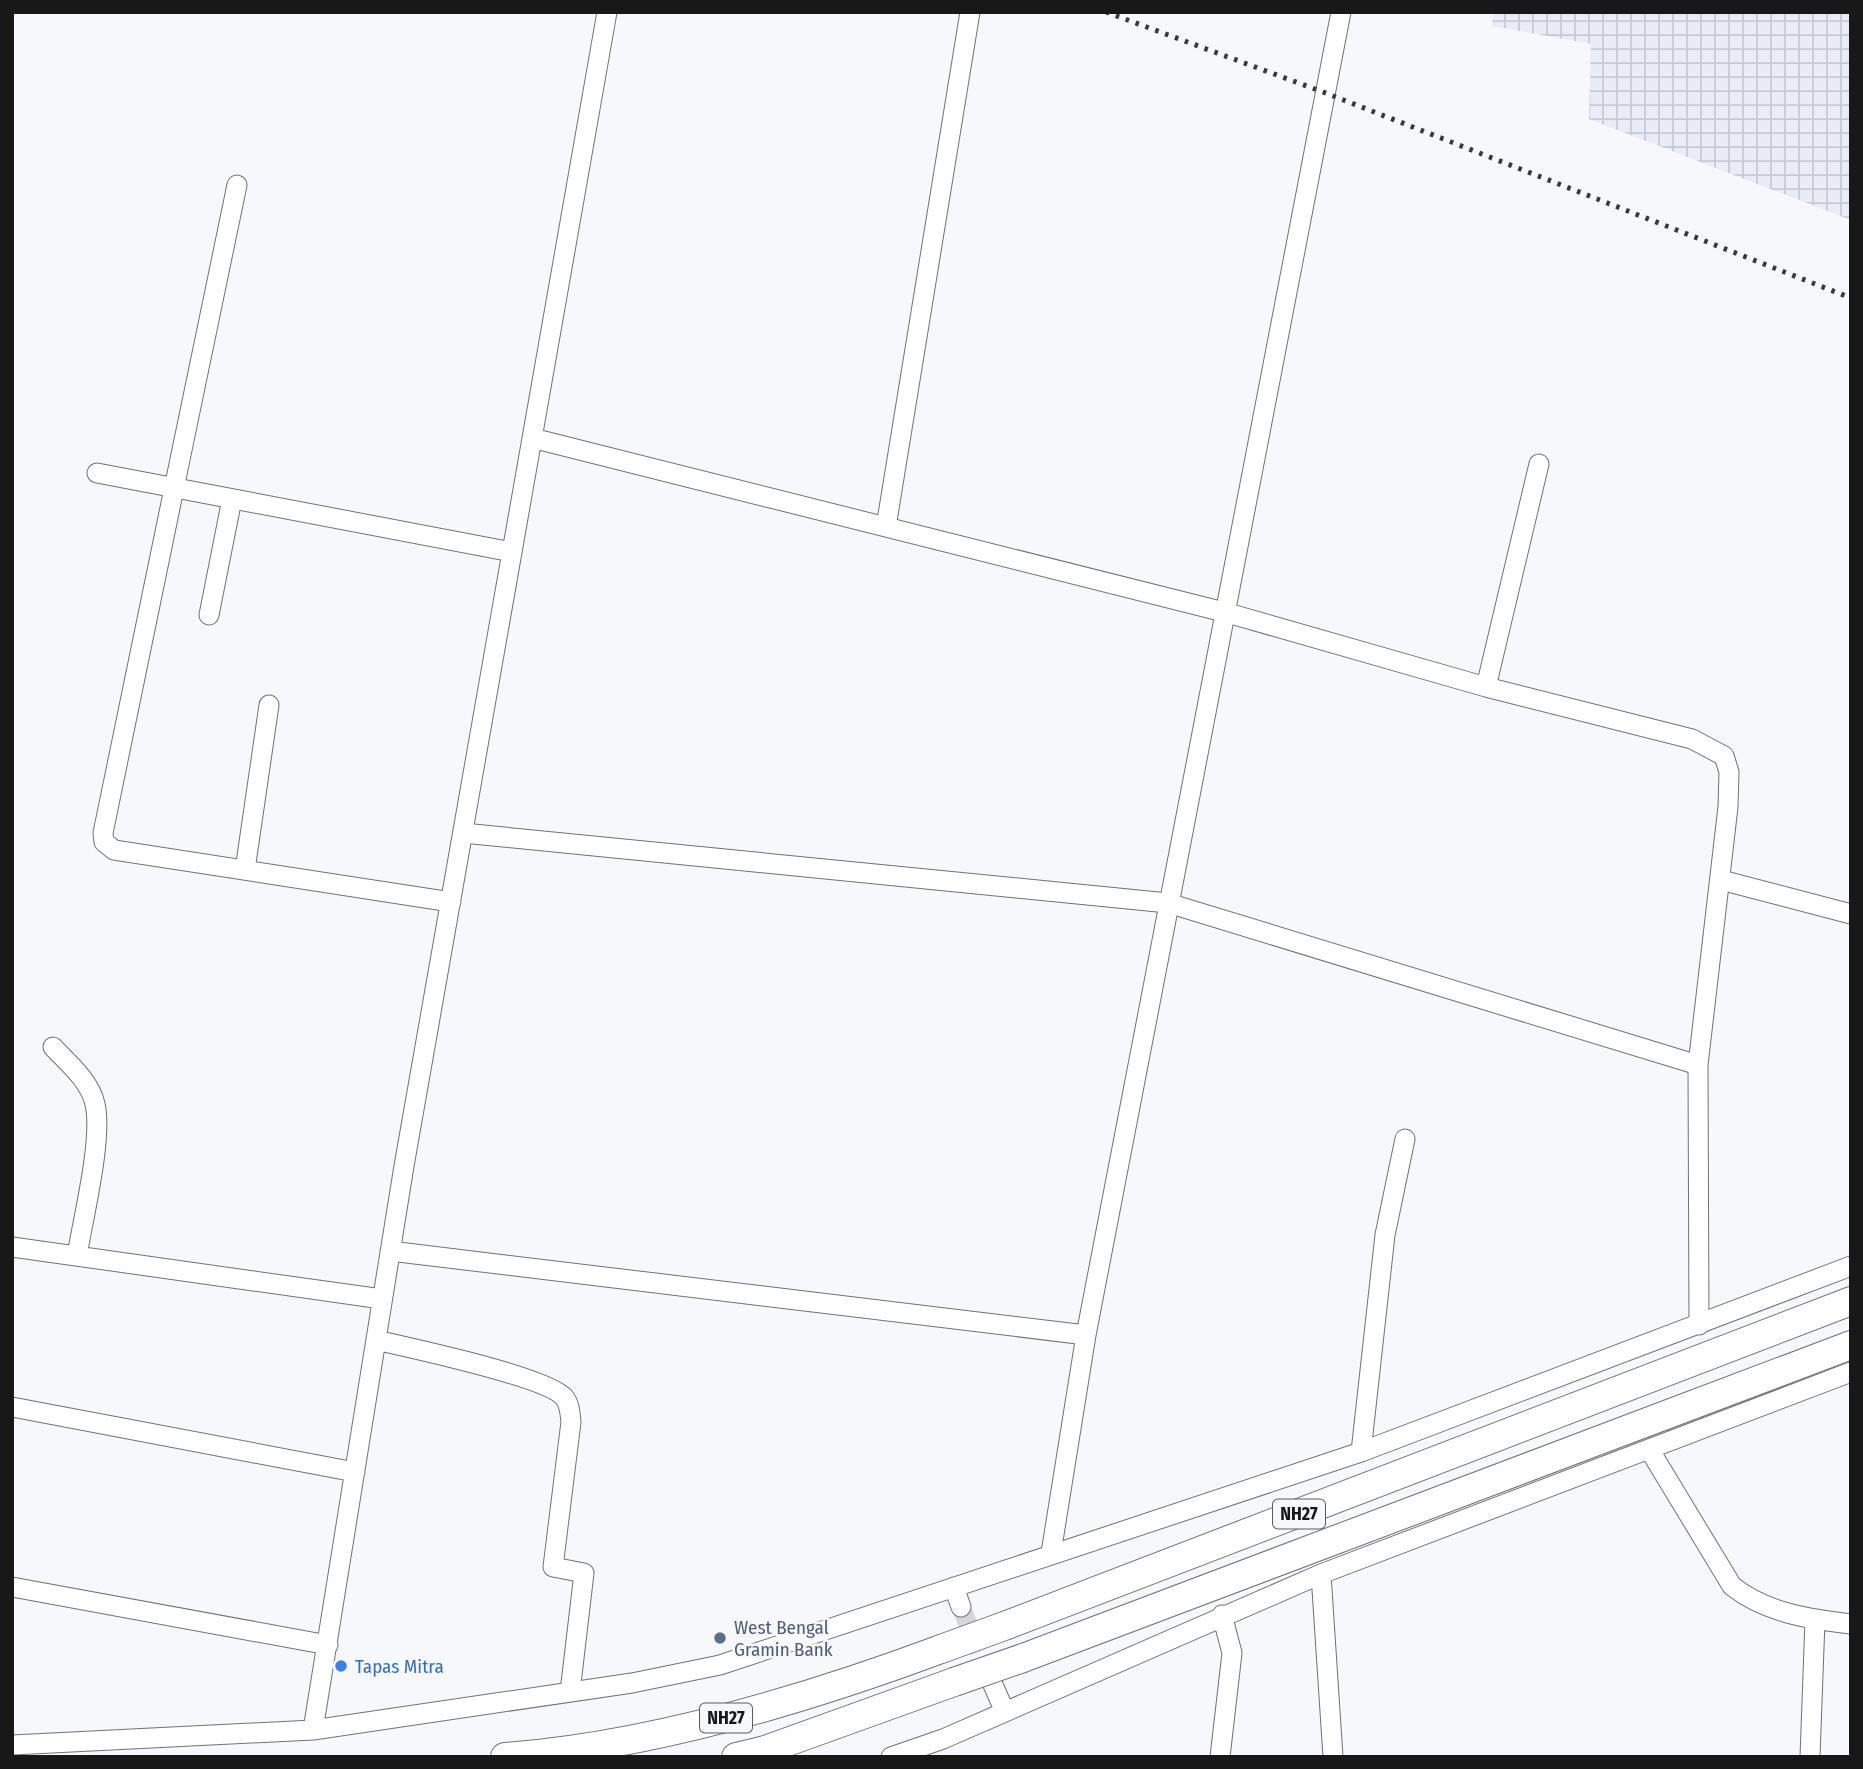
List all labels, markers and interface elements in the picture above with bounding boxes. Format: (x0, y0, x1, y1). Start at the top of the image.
road number: NH27 (1273, 1499, 1325, 1528)
place label: West Bengal Gramin Bank (734, 1616, 833, 1661)
marker: West Bengal Gramin Bank (712, 1630, 728, 1646)
place label: Tapas Mitra (355, 1655, 444, 1678)
marker: Tapas Mitra (333, 1658, 349, 1674)
road number: NH27 (700, 1703, 752, 1732)

